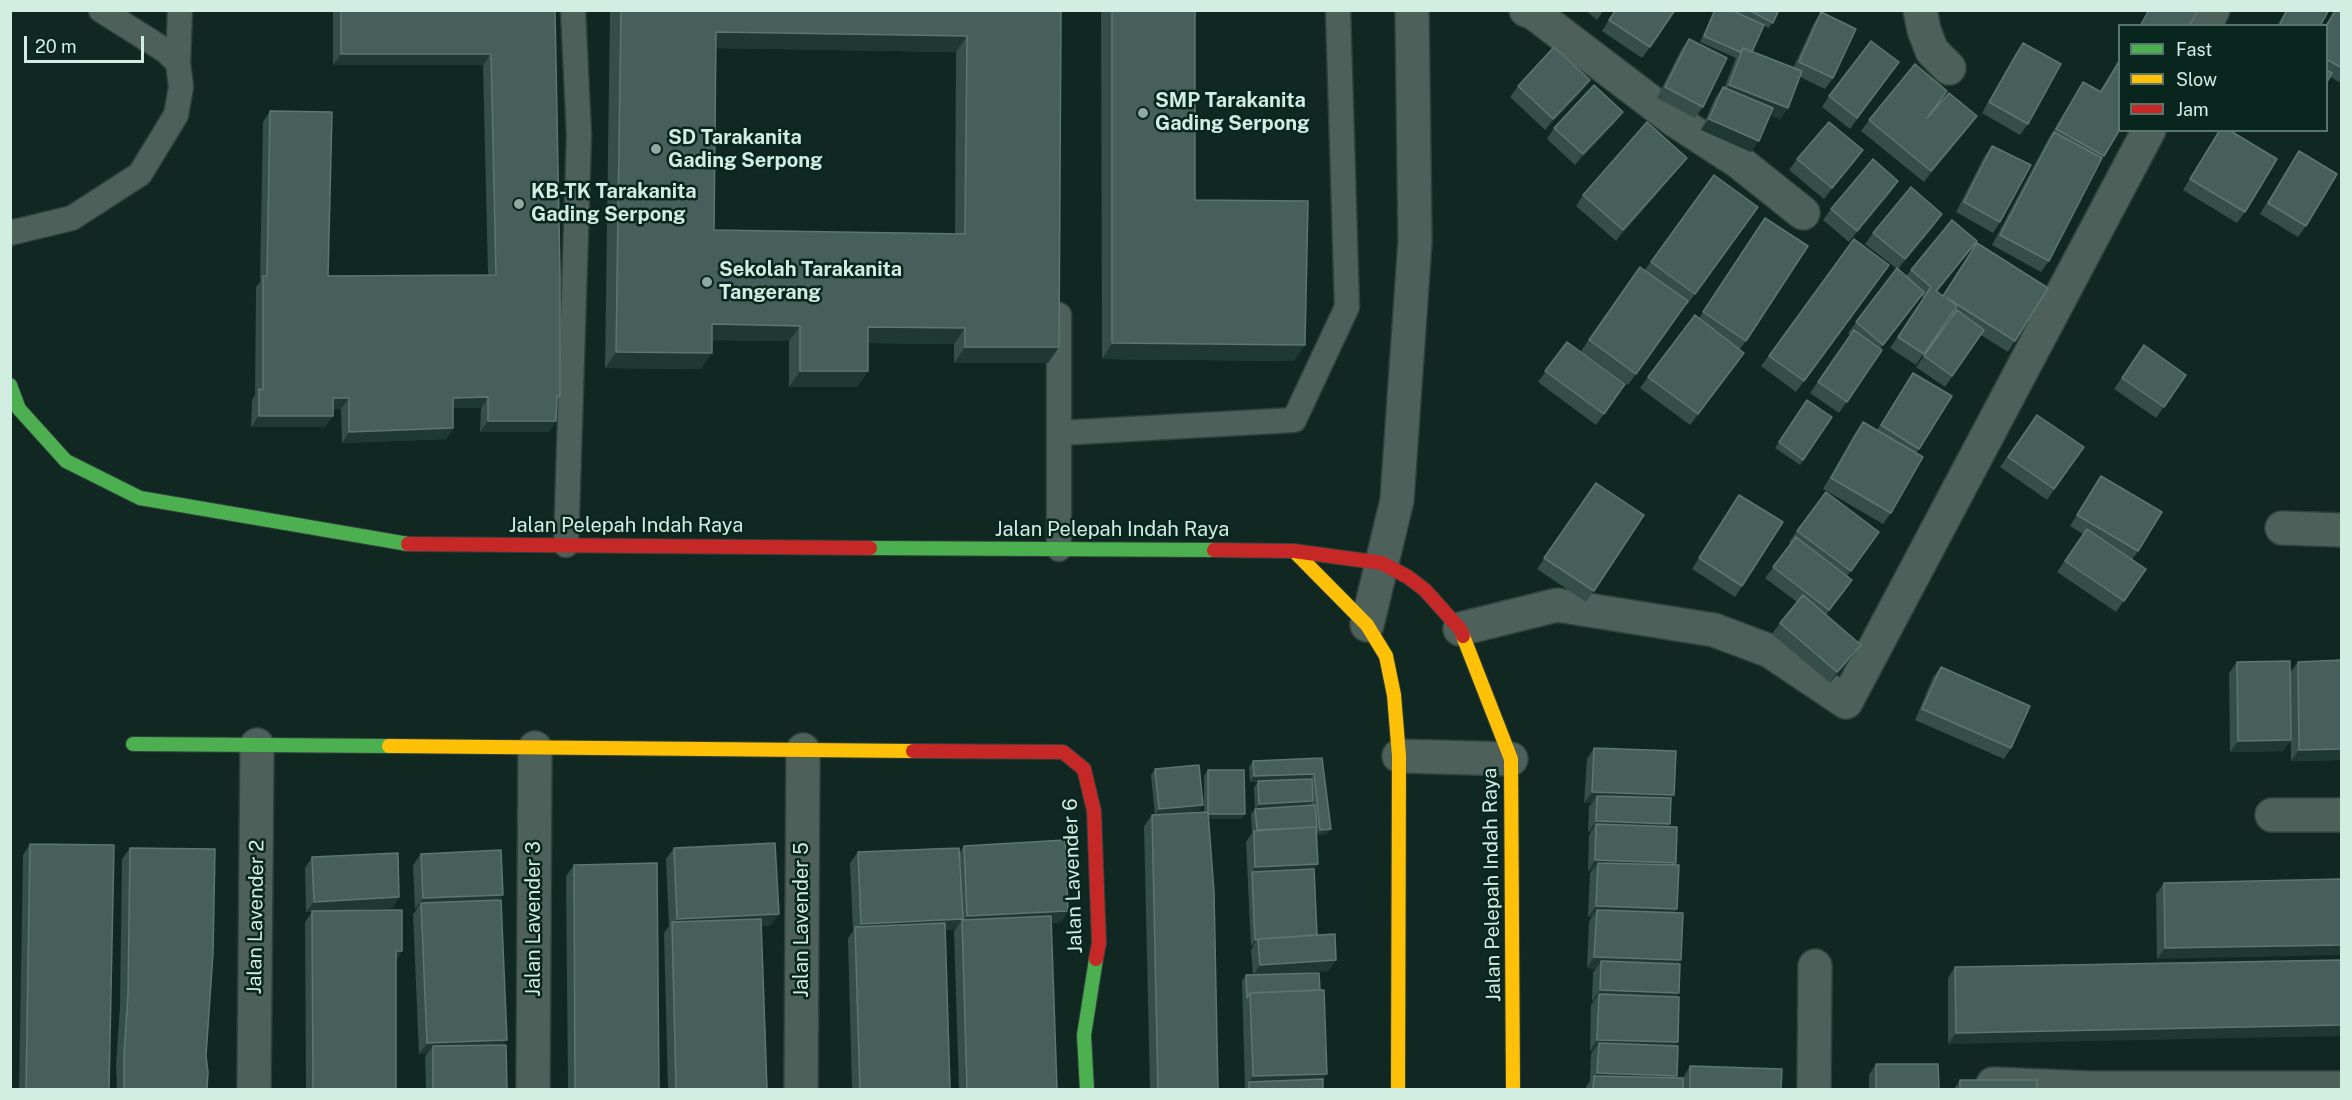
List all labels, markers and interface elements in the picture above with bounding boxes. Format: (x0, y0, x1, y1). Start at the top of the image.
scale bar (27, 24, 147, 62)
legend (2118, 24, 2328, 132)
text: 20 m (35, 36, 77, 57)
text: Fast (2176, 39, 2212, 60)
text: Slow (2176, 69, 2217, 90)
place label: SMP Tarakanita Gading Serpong (1155, 89, 1310, 136)
text: Jam (2176, 99, 2209, 120)
marker: SMP Tarakanita Gading Serpong (1136, 106, 1150, 120)
place label: SD Tarakanita Gading Serpong (668, 126, 823, 173)
marker: SD Tarakanita Gading Serpong (649, 142, 663, 156)
place label: KB-TK Tarakanita Gading Serpong (531, 180, 697, 227)
marker: KB-TK Tarakanita Gading Serpong (512, 197, 526, 211)
place label: Sekolah Tarakanita Tangerang (719, 258, 902, 305)
marker: Sekolah Tarakanita Tangerang (700, 275, 714, 289)
street label: Jalan Pelepah Indah Raya (509, 514, 743, 538)
street label: Jalan Pelepah Indah Raya (995, 518, 1229, 542)
street label: Jalan Pelepah Indah Raya (1478, 768, 1506, 1002)
street label: Jalan Lavender 6 (1058, 798, 1088, 954)
street label: Jalan Lavender 2 (243, 839, 269, 995)
street label: Jalan Lavender 3 (522, 841, 546, 997)
street label: Jalan Lavender 5 (790, 842, 814, 998)

